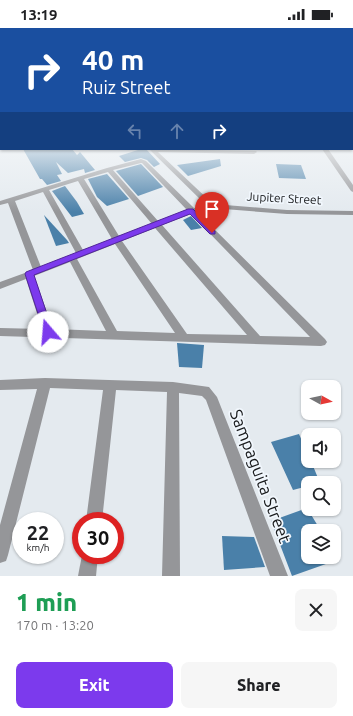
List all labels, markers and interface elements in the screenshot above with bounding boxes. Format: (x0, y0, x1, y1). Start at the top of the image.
text: 13:19 (20, 6, 58, 23)
icon: right (16, 44, 68, 96)
text: 40 m (82, 44, 144, 75)
text: Ruiz Street (82, 77, 171, 97)
icon: left (124, 120, 146, 142)
icon: ahead (166, 120, 188, 142)
icon: right (208, 120, 230, 142)
street label: Jupiter Street (246, 190, 322, 206)
pin (195, 192, 229, 233)
icon: arrive (201, 198, 223, 220)
position arrow (27, 311, 69, 353)
north arrow (301, 380, 341, 420)
map controls (301, 380, 341, 564)
street label: Sampaguita Street (227, 407, 295, 546)
button: sound (301, 428, 341, 468)
button: search (301, 476, 341, 516)
speed limit sign: 30 (72, 512, 124, 564)
text: 22 (27, 521, 49, 544)
button: layers (301, 524, 341, 564)
text: km/h (26, 542, 50, 553)
text: 1 min (16, 589, 77, 616)
button: close (295, 589, 337, 631)
text: 170 m · 13:20 (16, 618, 94, 632)
button: Exit (16, 662, 173, 708)
button: Share (181, 662, 337, 708)

